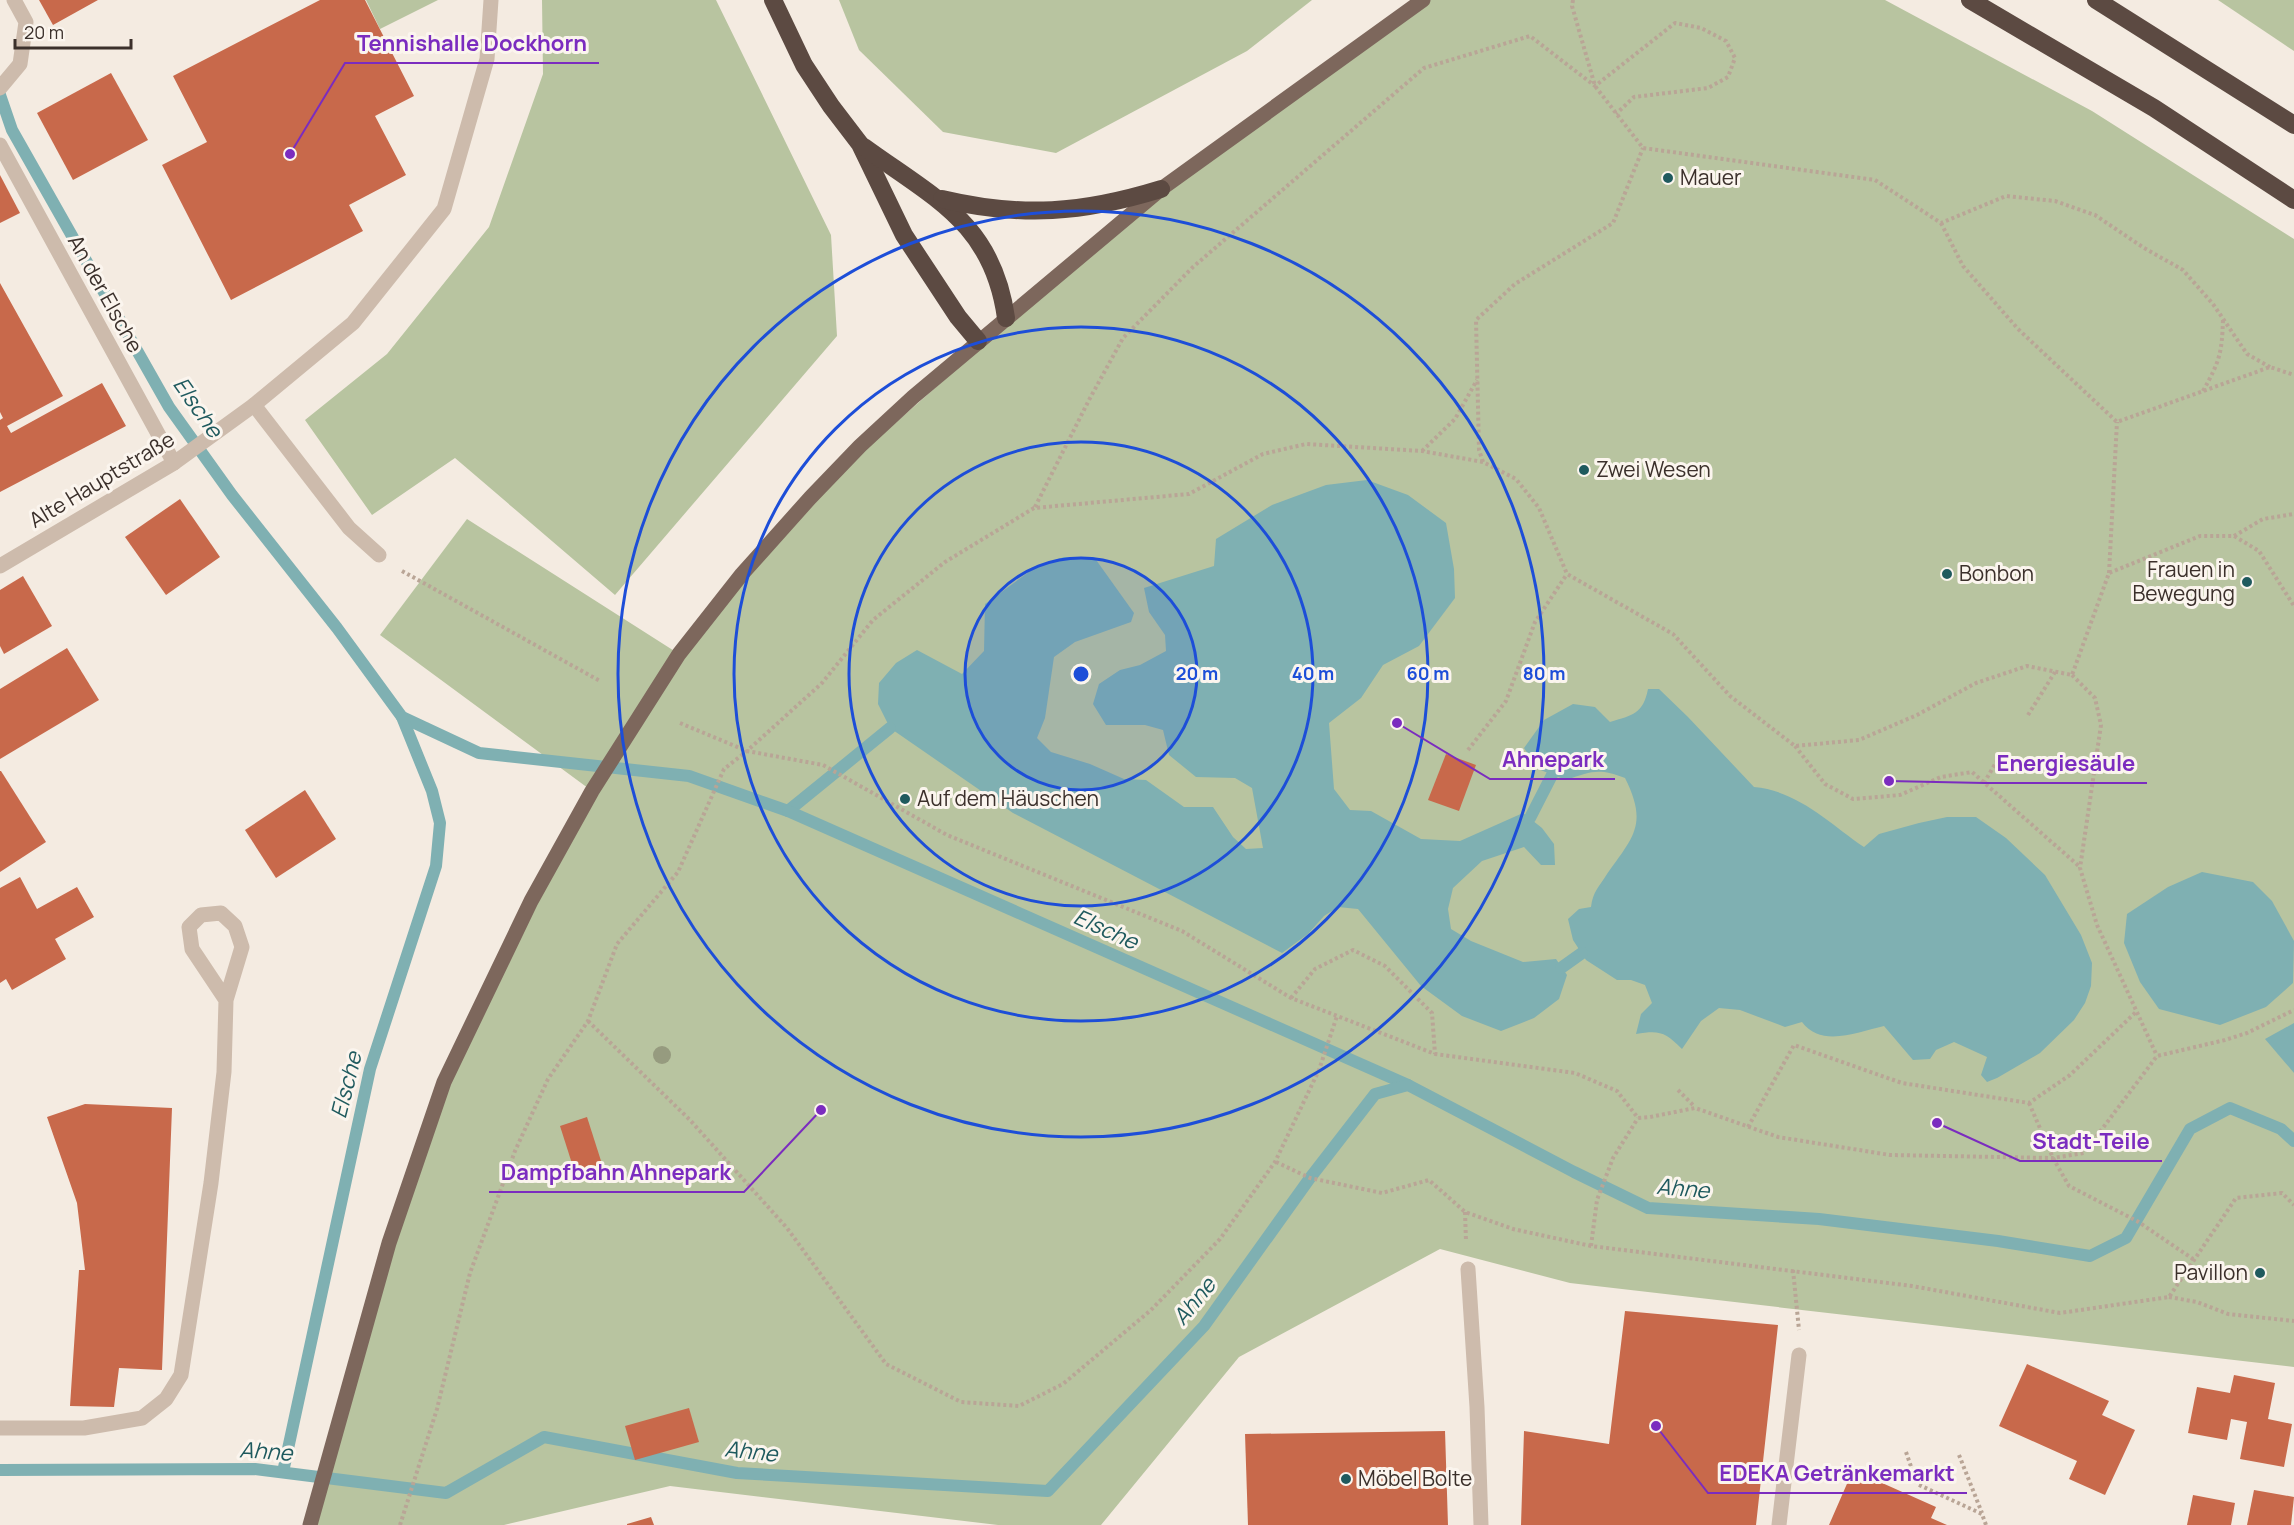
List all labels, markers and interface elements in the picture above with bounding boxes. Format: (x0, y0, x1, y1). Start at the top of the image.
scale bar (15, 12, 130, 50)
text: 20 m (24, 20, 64, 44)
callout: Tennishalle Dockhorn (345, 23, 599, 63)
text: Tennishalle Dockhorn (357, 28, 587, 58)
place label: Mauer (1680, 163, 1742, 191)
marker: Mauer (1661, 171, 1675, 185)
street label: An der Elsche (62, 230, 150, 357)
water label: Elsche (166, 371, 230, 444)
street label: Alte Hauptstraße (24, 425, 179, 534)
place label: Zwei Wesen (1596, 455, 1711, 483)
marker: Zwei Wesen (1577, 463, 1591, 477)
place label: Frauen in Bewegung (2132, 555, 2235, 607)
place label: Bonbon (1959, 559, 2034, 587)
marker: Bonbon (1940, 567, 1954, 581)
marker: Frauen in Bewegung (2240, 575, 2254, 589)
text: 20 m (1176, 661, 1218, 685)
text: 40 m (1292, 661, 1334, 685)
text: 60 m (1407, 661, 1449, 685)
text: 80 m (1523, 661, 1565, 685)
centre of rings (1071, 664, 1091, 684)
callout: Ahnepark (1490, 739, 1615, 779)
callout: Energiesäule (1984, 743, 2147, 783)
text: Ahnepark (1502, 744, 1605, 774)
text: Energiesäule (1997, 748, 2135, 778)
place label: Auf dem Häuschen (917, 784, 1099, 812)
marker: Auf dem Häuschen (898, 792, 912, 806)
water label: Elsche (1069, 902, 1144, 957)
water label: Elsche (323, 1048, 369, 1121)
callout: Stadt-Teile (2020, 1121, 2162, 1161)
text: Stadt-Teile (2032, 1126, 2150, 1156)
callout: Dampfbahn Ahnepark (489, 1152, 744, 1192)
text: Dampfbahn Ahnepark (501, 1157, 732, 1187)
water label: Ahne (1655, 1171, 1712, 1205)
place label: Pavillon (2174, 1258, 2248, 1286)
marker: Pavillon (2253, 1266, 2267, 1280)
water label: Ahne (1166, 1270, 1223, 1331)
water label: Ahne (723, 1433, 780, 1469)
water label: Ahne (239, 1434, 295, 1468)
callout: EDEKA Getränkemarkt (1708, 1453, 1967, 1493)
text: EDEKA Getränkemarkt (1719, 1458, 1955, 1488)
place label: Möbel Bolte (1358, 1464, 1472, 1492)
marker: Möbel Bolte (1339, 1472, 1353, 1486)

